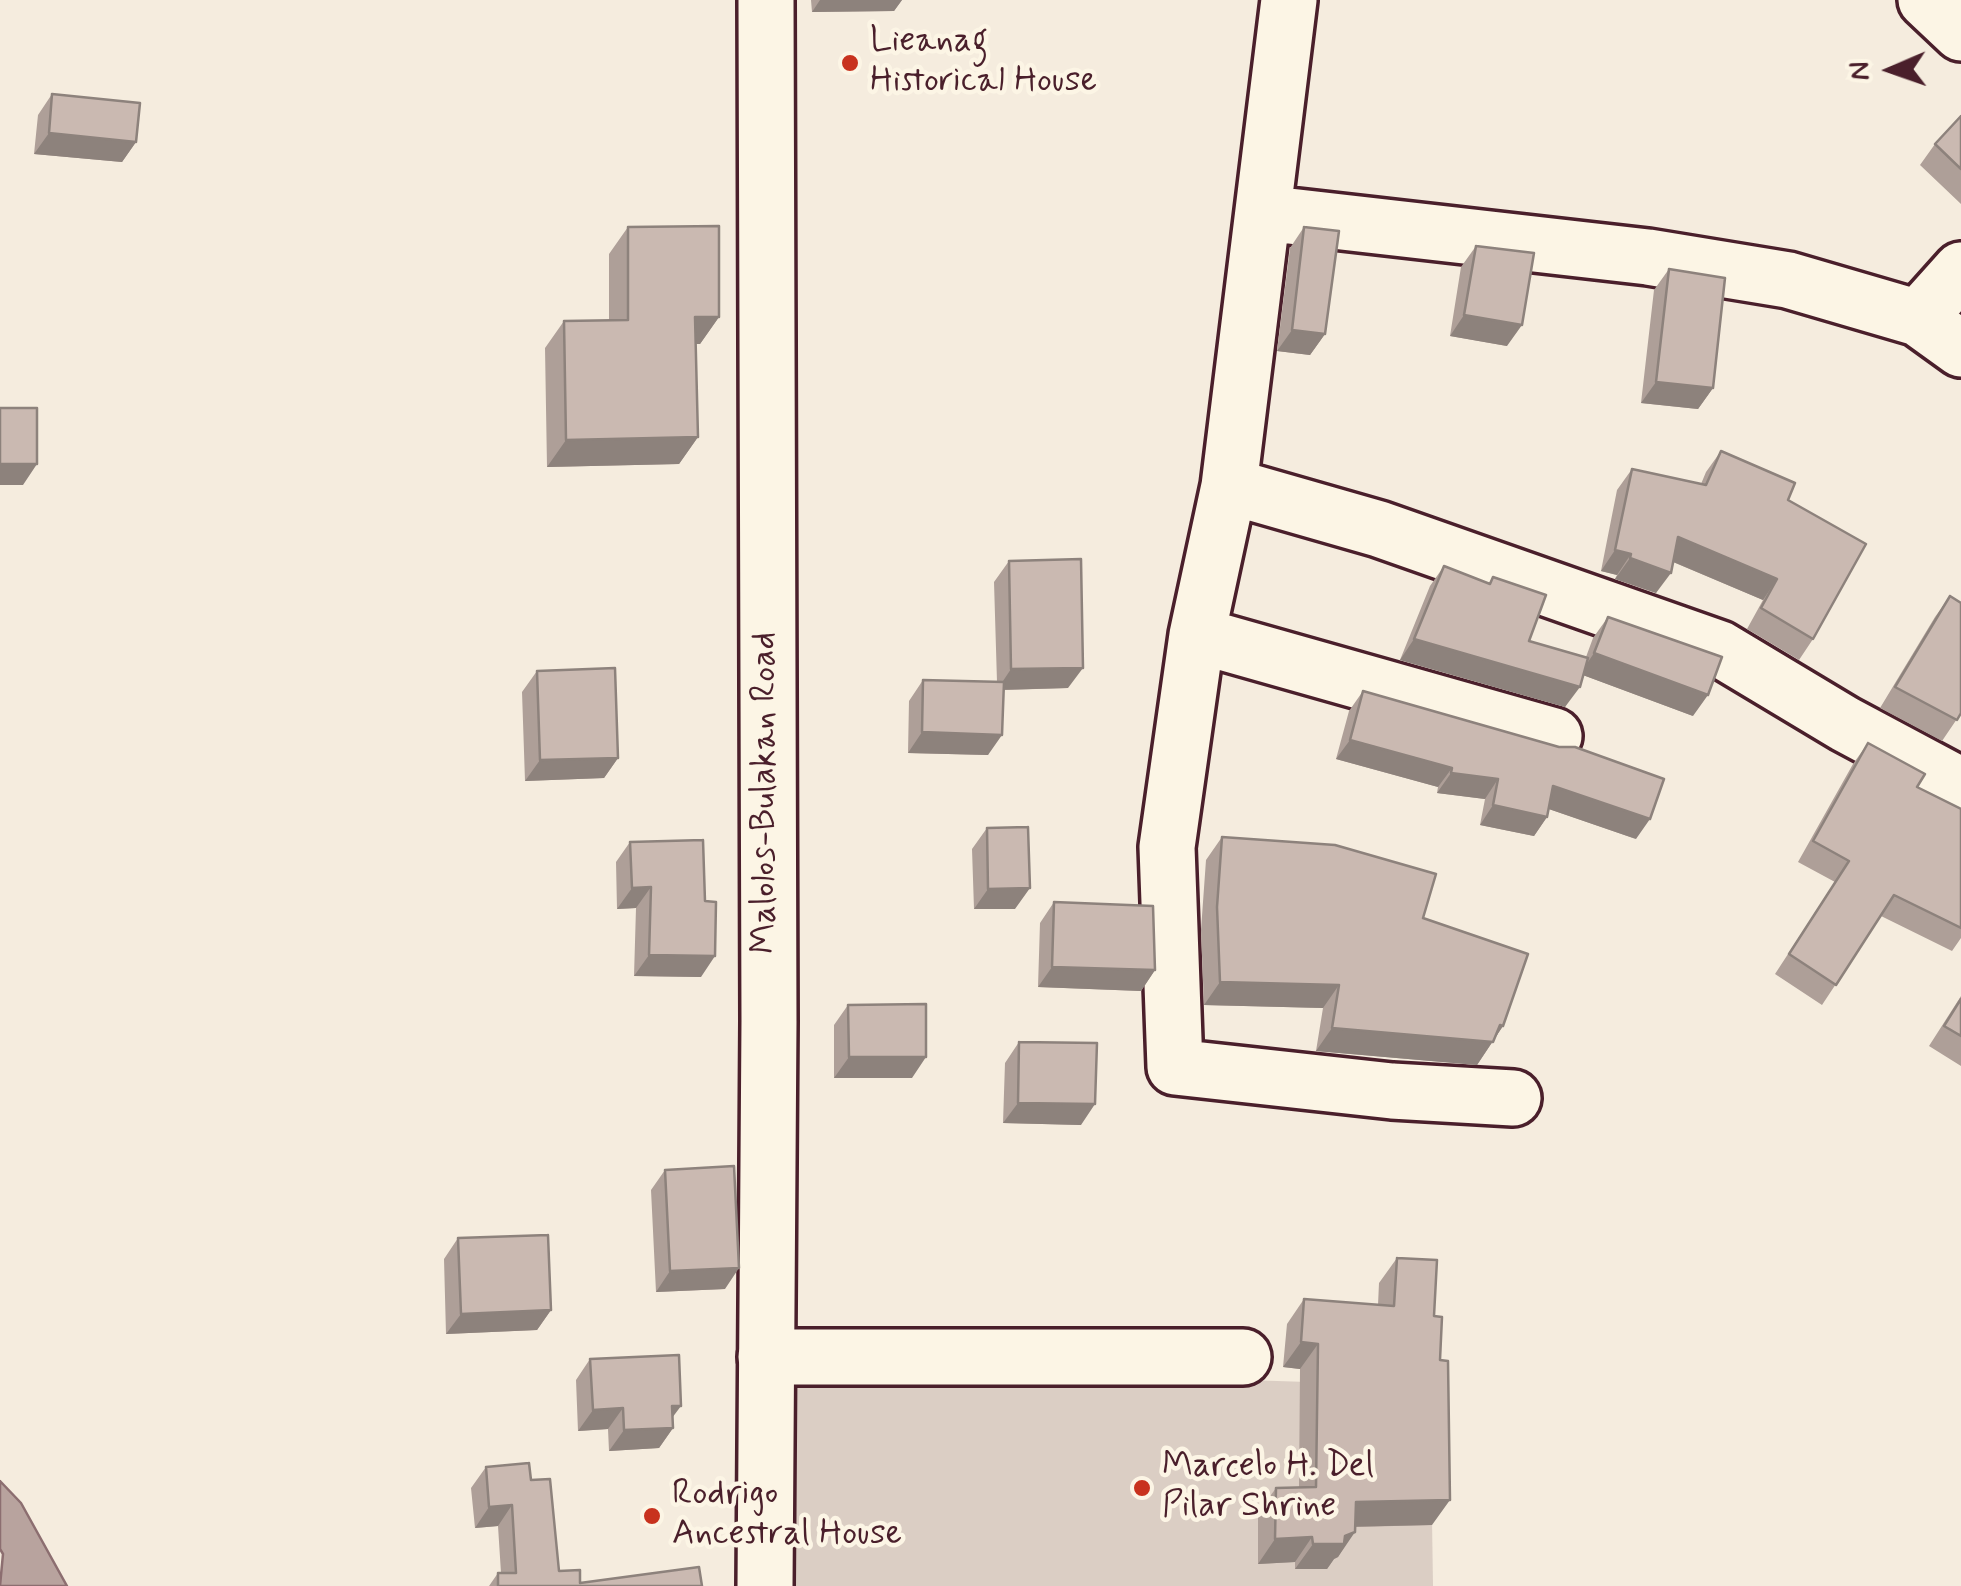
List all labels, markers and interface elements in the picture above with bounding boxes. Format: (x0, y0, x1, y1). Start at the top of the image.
north arrow (1841, 20, 1941, 120)
place label: Lieanag Historical House (870, 22, 1097, 104)
marker: Lieanag Historical House (839, 52, 861, 74)
text: N (1842, 61, 1879, 81)
street label: Malolos-Bulakan Road (746, 632, 788, 954)
place label: Marcelo H. Del Pilar Shrine (1162, 1447, 1374, 1529)
place label: Rodrigo Ancestral House (672, 1475, 902, 1557)
marker: Marcelo H. Del Pilar Shrine (1131, 1477, 1153, 1499)
marker: Rodrigo Ancestral House (641, 1505, 663, 1527)

